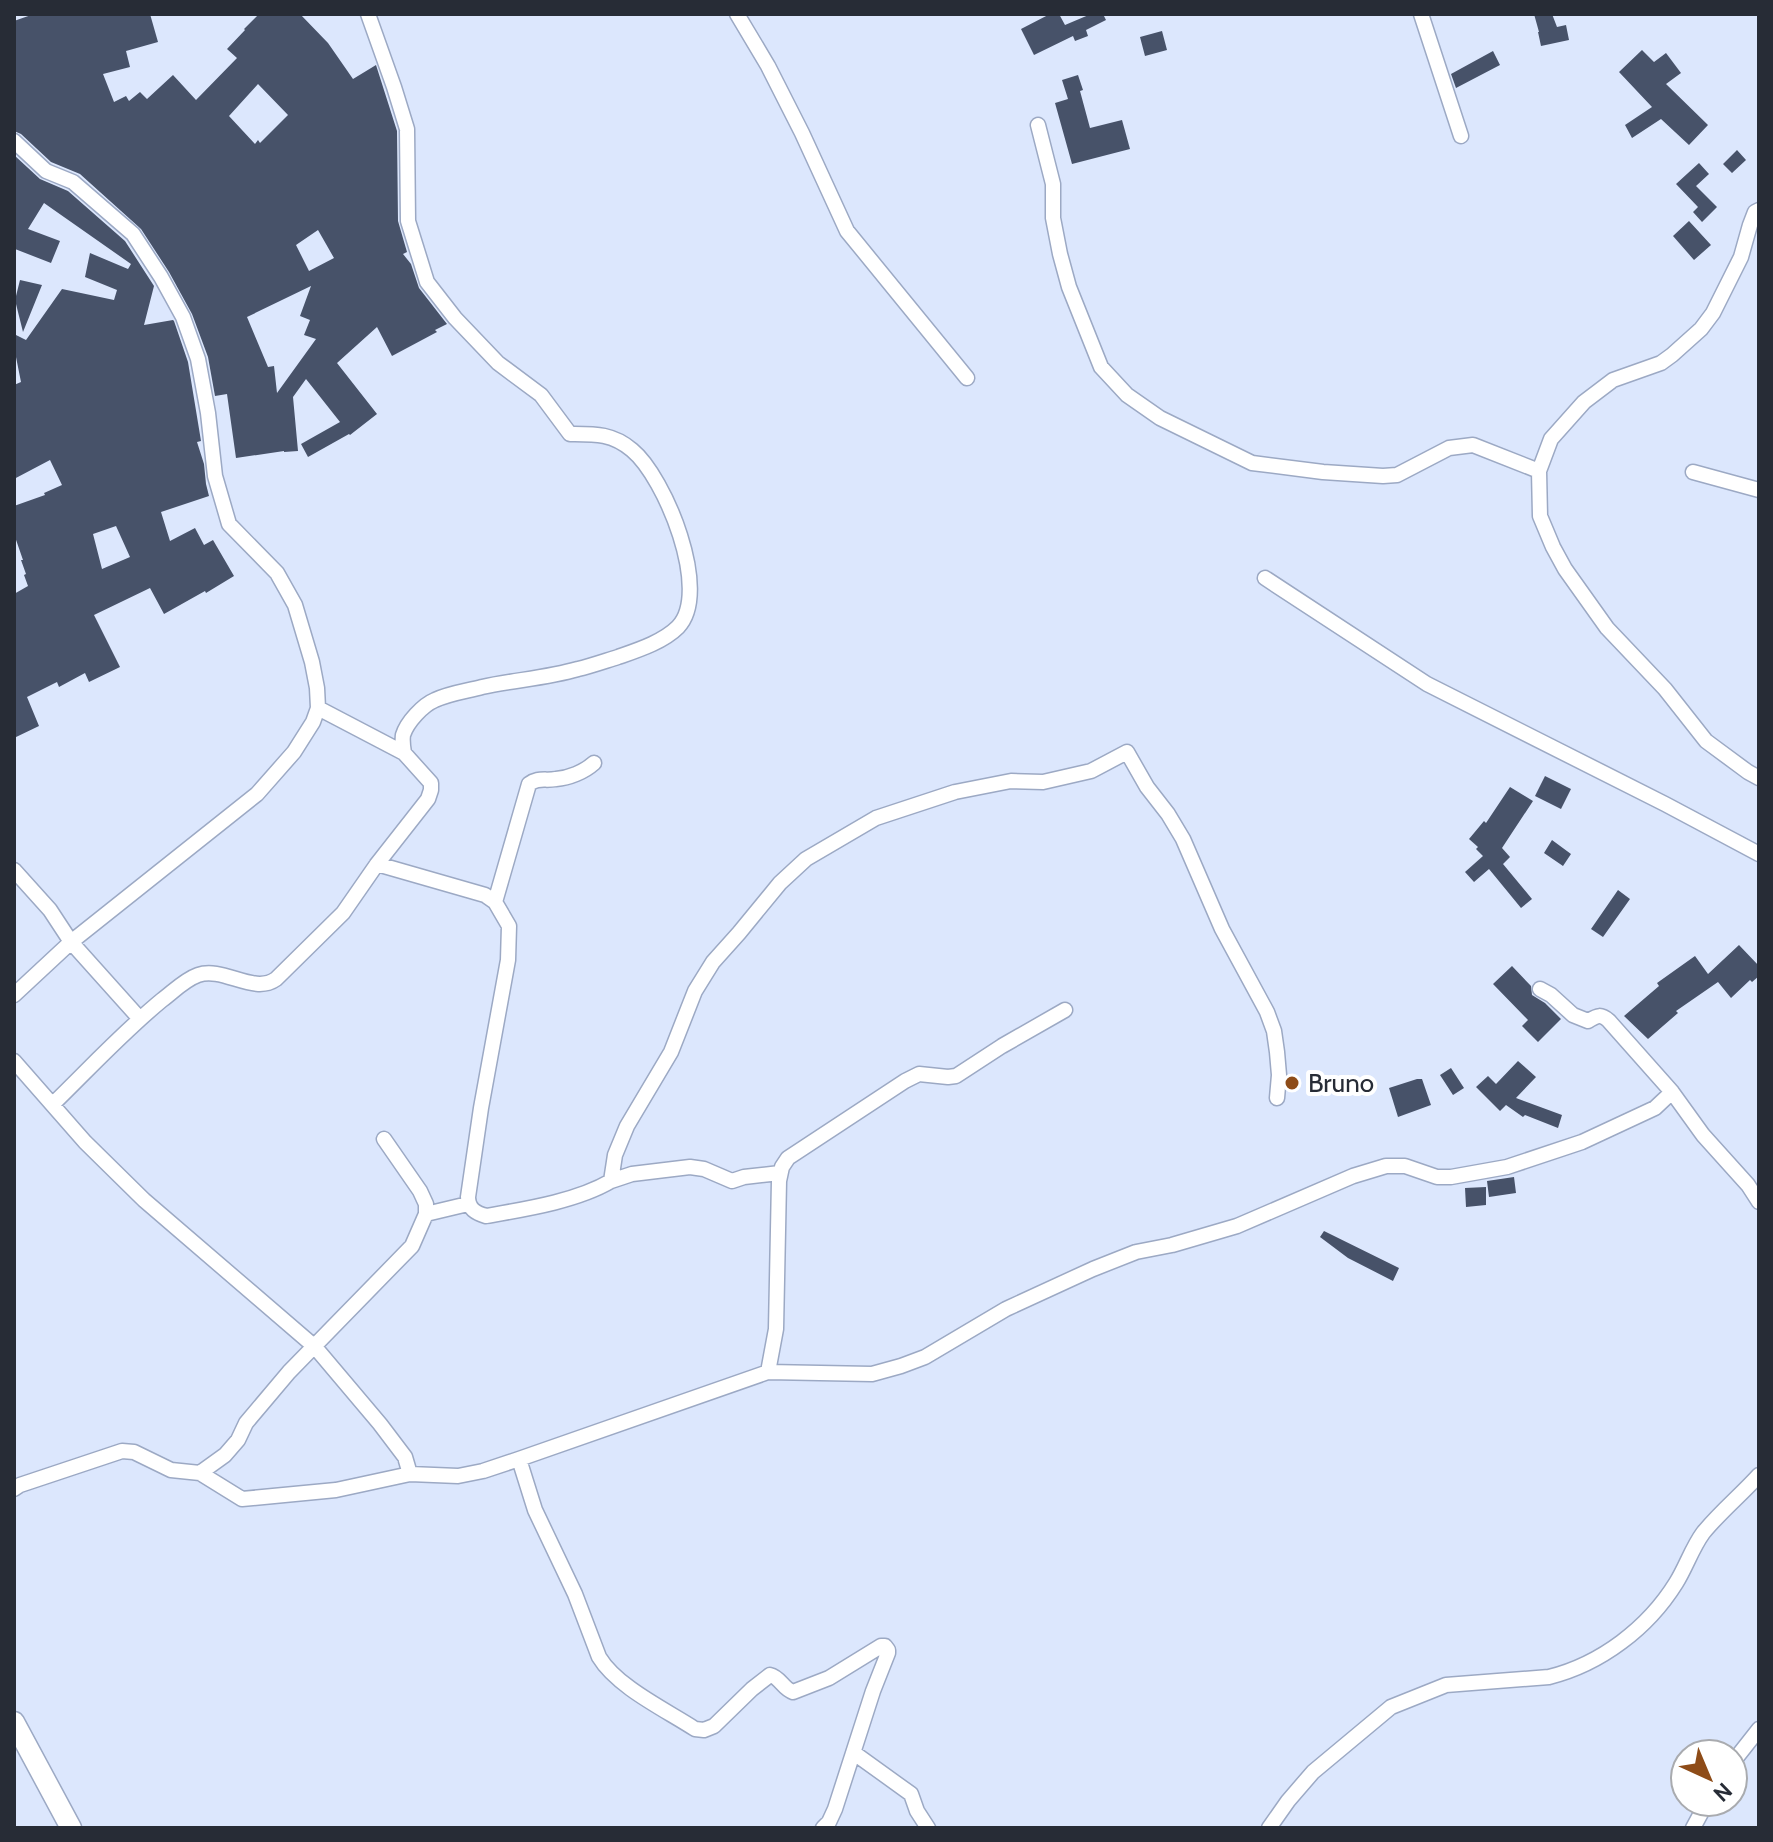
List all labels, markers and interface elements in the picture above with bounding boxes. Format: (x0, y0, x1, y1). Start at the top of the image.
place label: Bruno (1308, 1067, 1374, 1099)
marker: Bruno (1283, 1074, 1301, 1092)
north arrow (1669, 1738, 1749, 1818)
text: N (1708, 1777, 1738, 1807)

